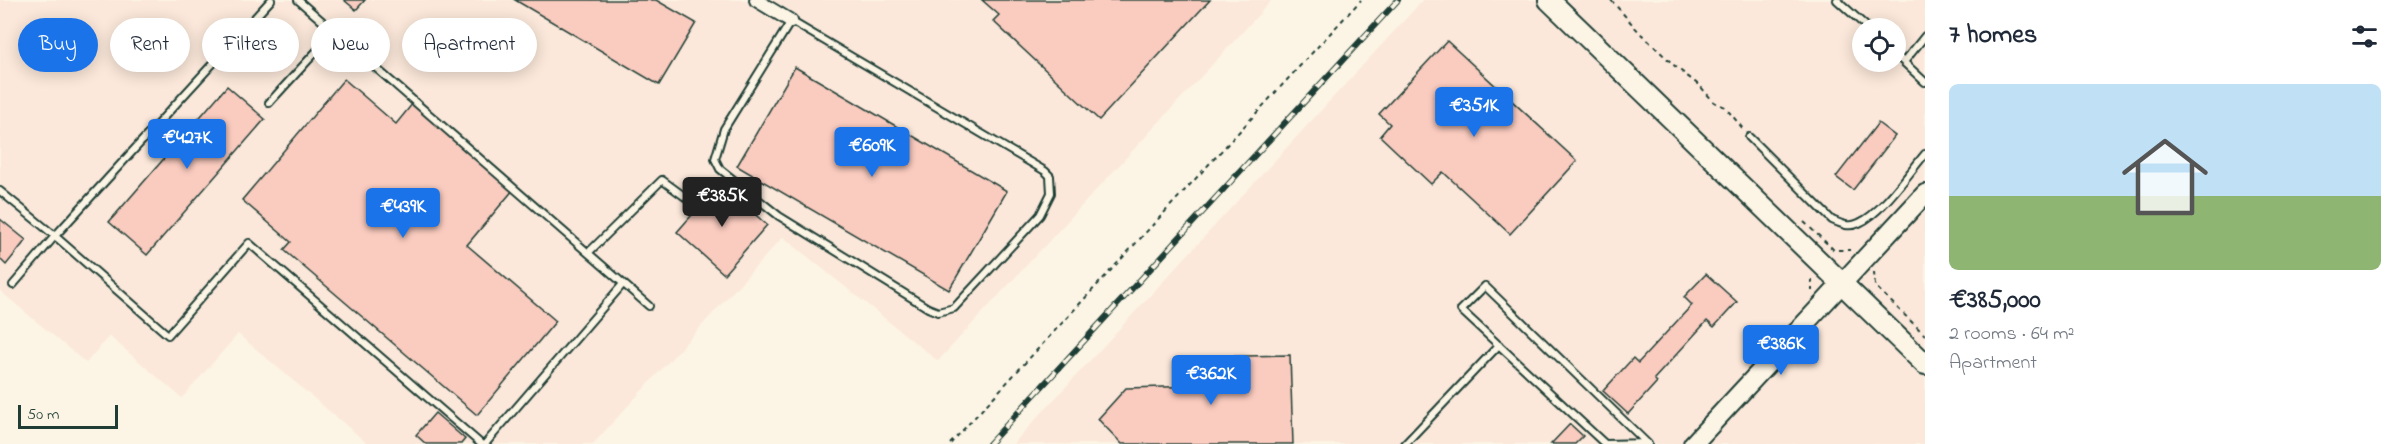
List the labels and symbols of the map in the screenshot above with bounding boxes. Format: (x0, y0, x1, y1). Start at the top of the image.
pin: €351K (1432, 87, 1516, 138)
pin: €427K (145, 119, 229, 170)
pin: €609K (830, 127, 914, 178)
pin: €385K (680, 177, 764, 228)
pin: €439K (361, 188, 445, 239)
pin: €386K (1739, 325, 1823, 376)
pin: €362K (1169, 355, 1253, 406)
scale bar (18, 402, 118, 430)

